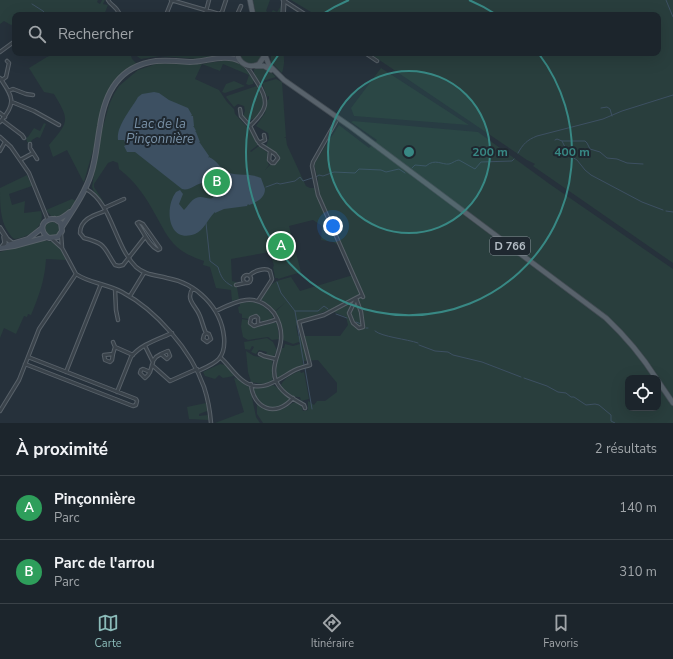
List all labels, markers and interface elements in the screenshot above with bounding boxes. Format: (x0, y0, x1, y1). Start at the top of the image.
search box (12, 12, 661, 56)
icon: search (26, 23, 48, 45)
text: Rechercher (58, 24, 133, 44)
water label: Lac de la Pinçonnière (126, 115, 194, 148)
text: 200 m (472, 144, 508, 160)
text: 400 m (554, 144, 590, 160)
centre of rings (402, 145, 416, 159)
pin: B (204, 167, 230, 197)
your location (323, 216, 343, 236)
pin: A (268, 231, 294, 261)
road number: D 766 (490, 237, 530, 255)
map controls (625, 375, 661, 411)
button: locate (625, 375, 661, 411)
text: À proximité (16, 438, 108, 461)
text: 2 résultats (595, 440, 657, 458)
text: Pinçonnière (54, 489, 135, 509)
text: A (24, 499, 34, 517)
text: 140 m (619, 499, 657, 517)
text: Parc (54, 509, 79, 527)
text: Parc de l'arrou (54, 553, 155, 573)
text: B (25, 563, 33, 581)
text: 310 m (619, 563, 657, 581)
text: Parc (54, 573, 79, 591)
tab: Carte (95, 612, 122, 651)
tab: Itinéraire (311, 612, 354, 651)
tab: Favoris (543, 612, 578, 651)

